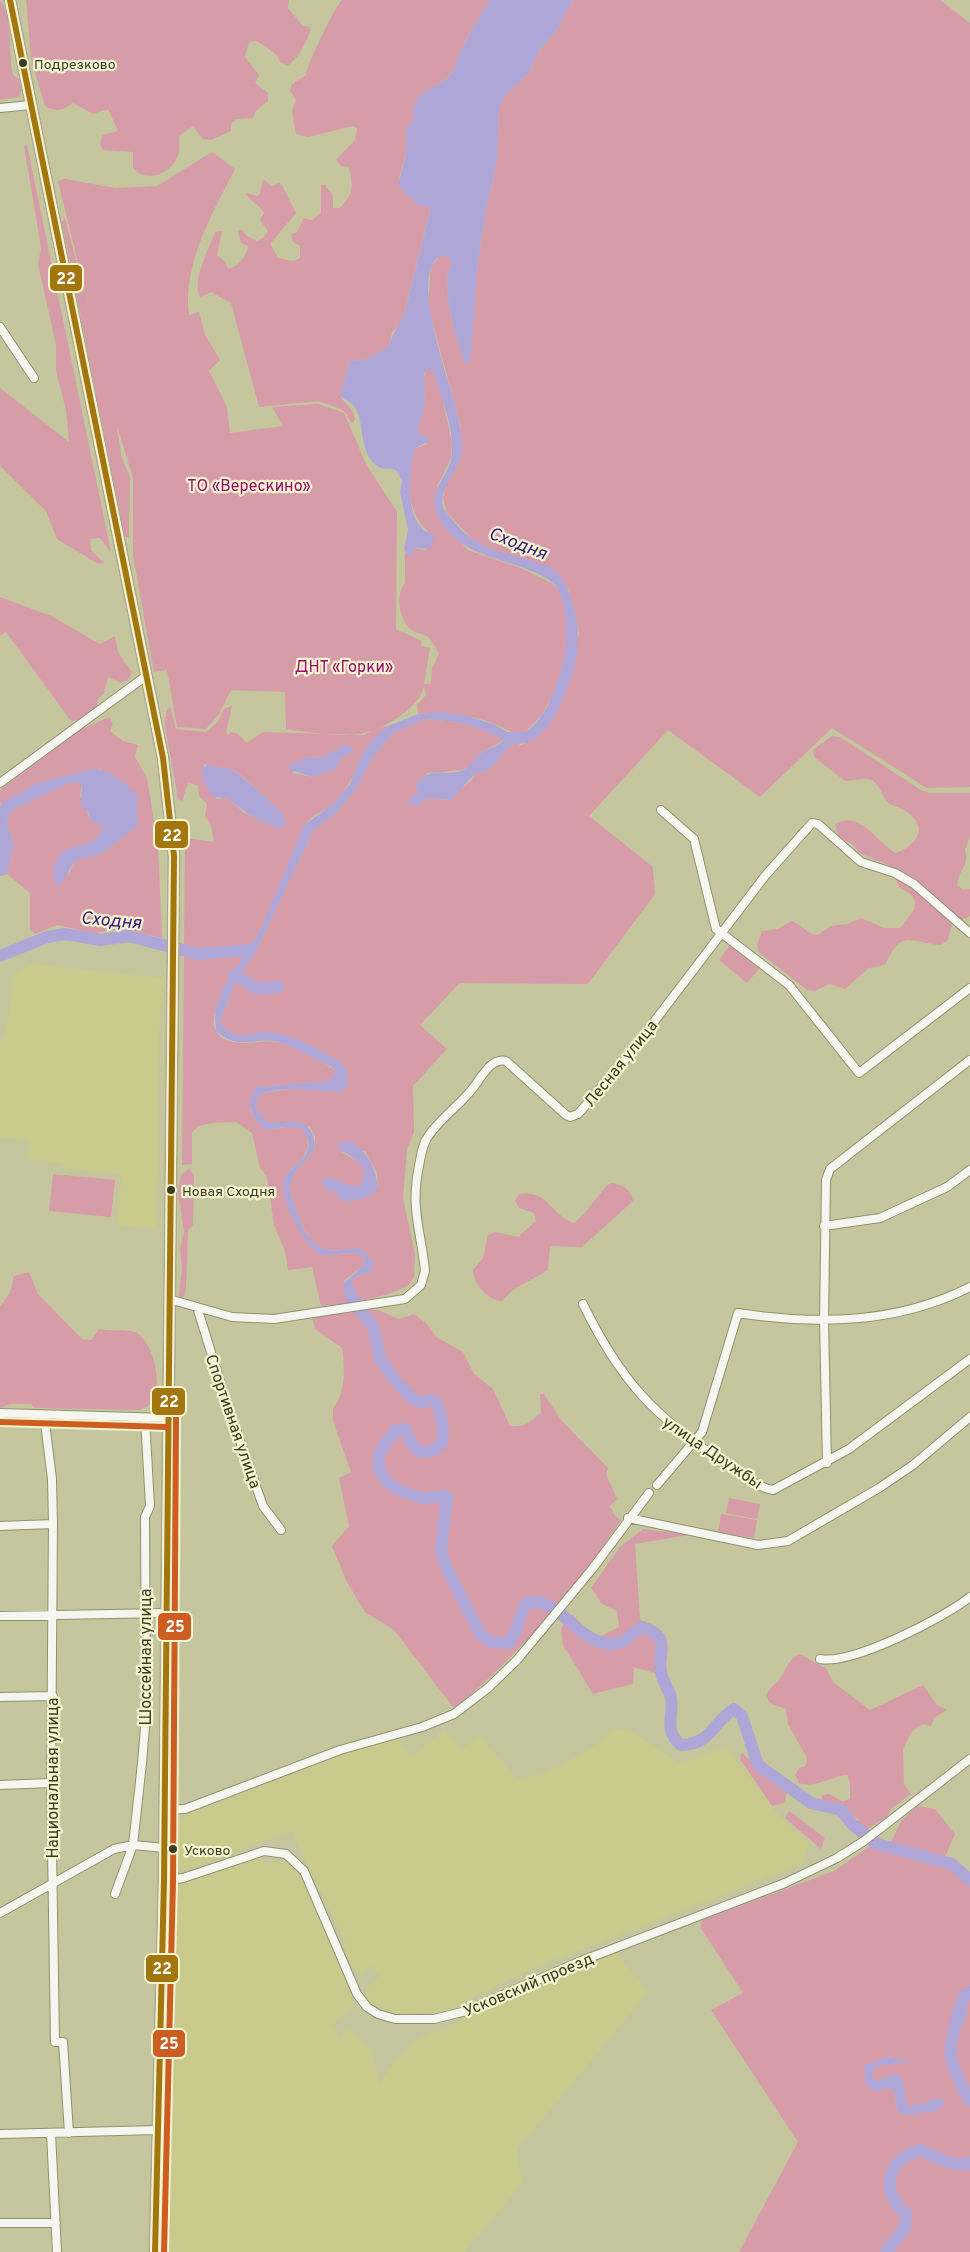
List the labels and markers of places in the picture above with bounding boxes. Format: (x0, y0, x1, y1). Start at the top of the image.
marker: Подрезково (17, 57, 29, 69)
place label: Подрезково (34, 57, 116, 74)
marker: Новая Сходня (165, 1184, 177, 1196)
place label: Новая Сходня (182, 1184, 275, 1201)
marker: Усково (167, 1843, 179, 1855)
place label: Усково (184, 1843, 231, 1860)

